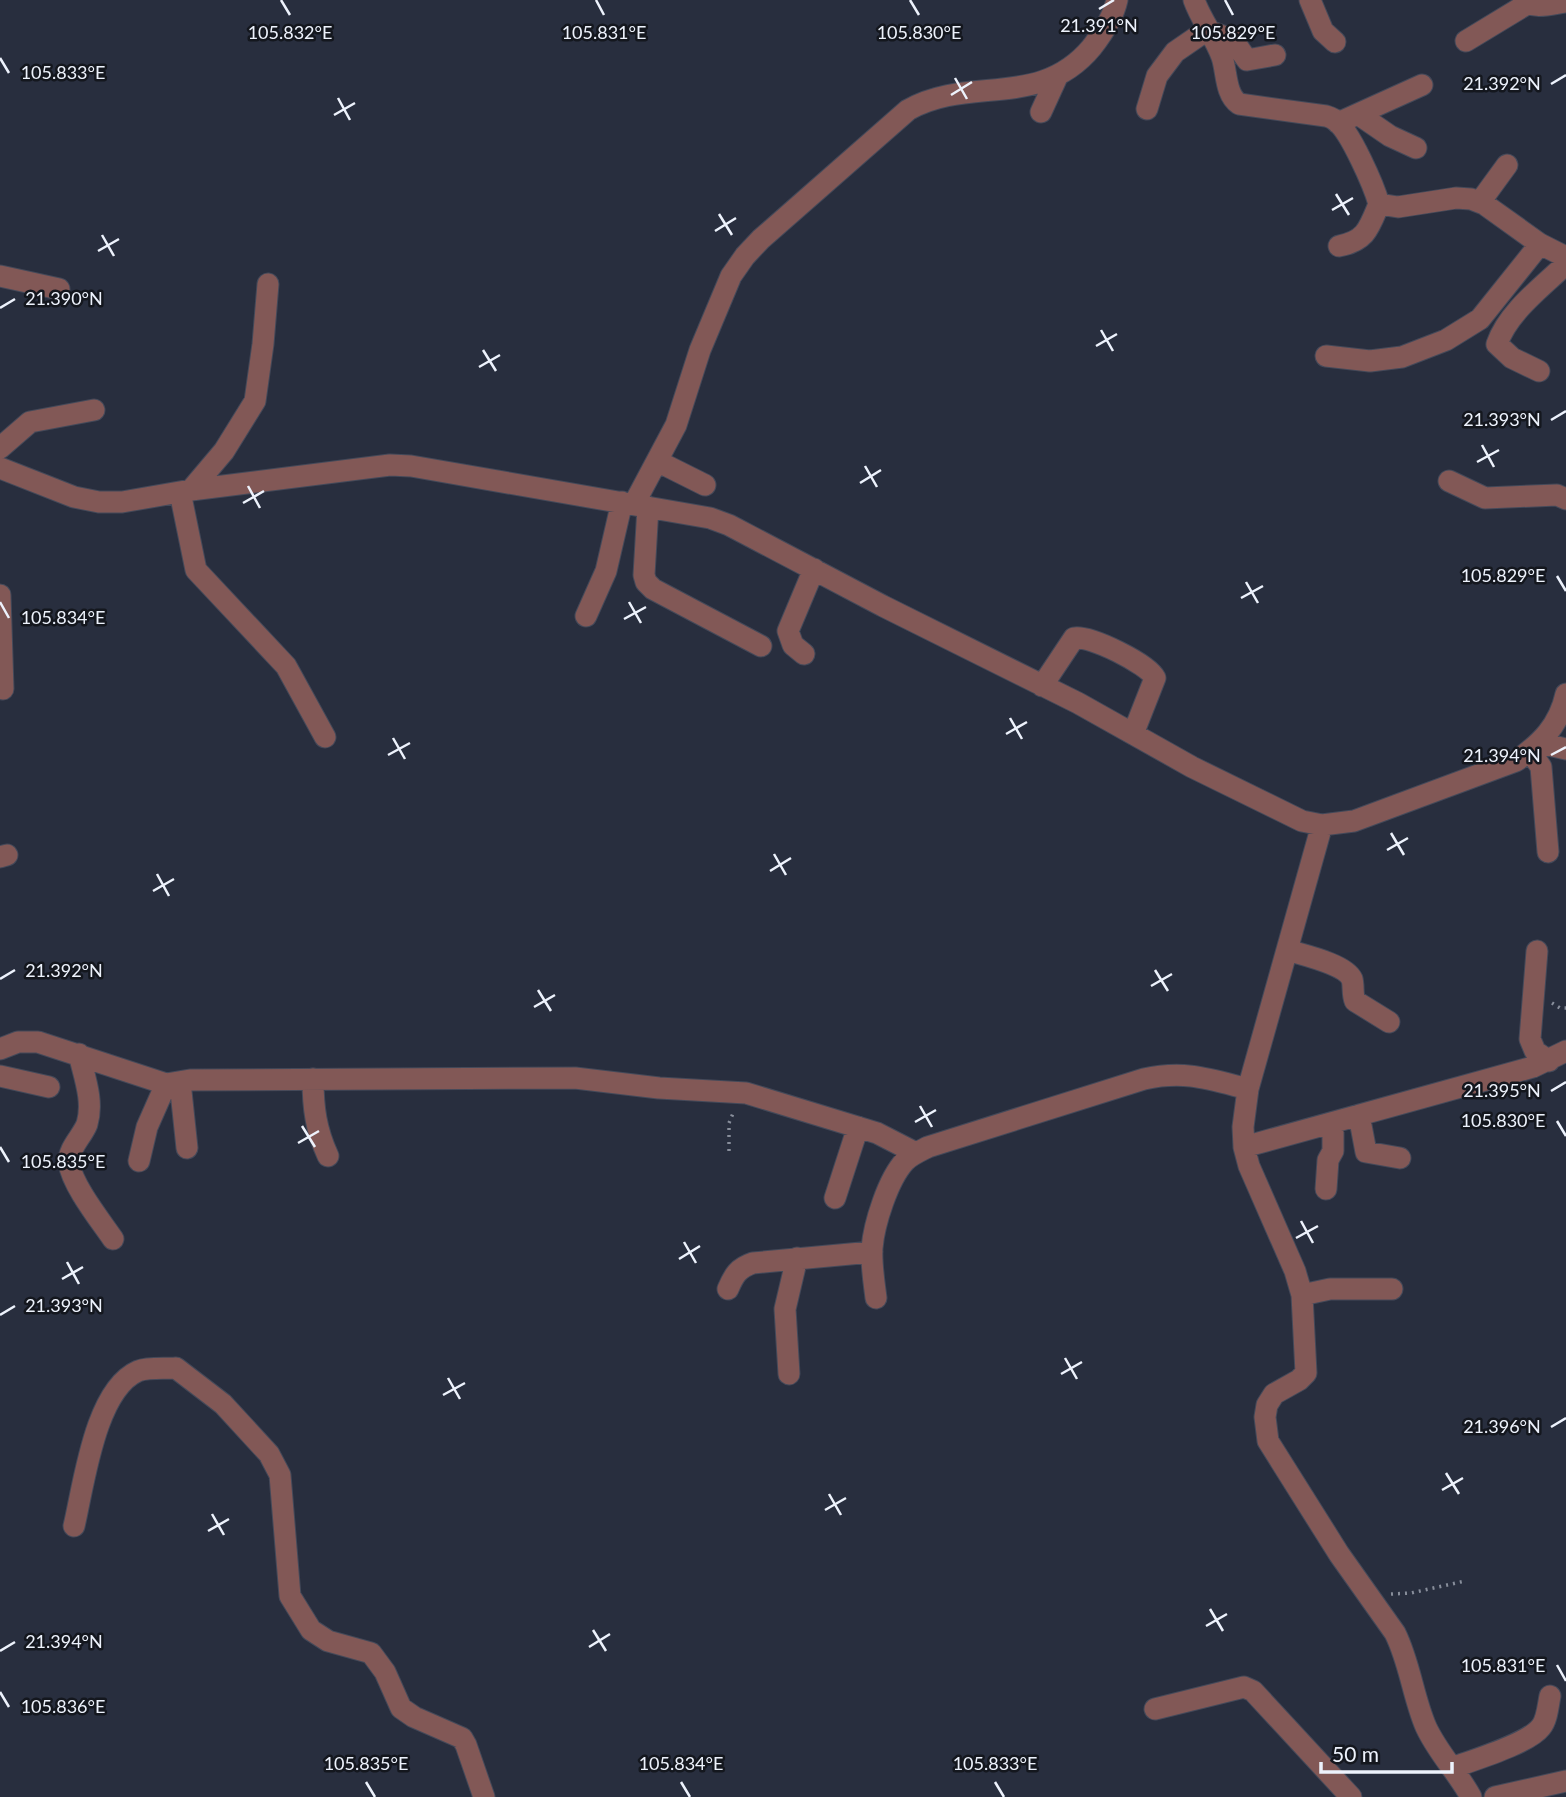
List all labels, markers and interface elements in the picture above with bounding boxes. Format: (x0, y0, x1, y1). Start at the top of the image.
text: 21.391°N (1060, 14, 1138, 36)
text: 105.832°E (248, 21, 332, 43)
text: 105.831°E (562, 21, 646, 43)
text: 105.830°E (877, 21, 961, 43)
text: 105.829°E (1191, 21, 1275, 43)
text: 105.833°E (21, 61, 105, 83)
text: 21.392°N (1463, 72, 1541, 94)
text: 21.390°N (25, 287, 103, 309)
text: 21.393°N (1463, 408, 1541, 430)
text: 105.829°E (1461, 564, 1545, 586)
text: 105.834°E (21, 606, 105, 628)
text: 21.394°N (1463, 744, 1541, 766)
text: 21.392°N (25, 959, 103, 981)
text: 21.395°N (1463, 1079, 1541, 1101)
text: 105.830°E (1461, 1109, 1545, 1131)
text: 105.835°E (21, 1150, 105, 1172)
text: 21.393°N (25, 1294, 103, 1316)
text: 21.396°N (1463, 1415, 1541, 1437)
text: 21.394°N (25, 1630, 103, 1652)
text: 105.831°E (1461, 1654, 1545, 1676)
text: 105.836°E (21, 1695, 105, 1717)
scale bar (1321, 1730, 1452, 1774)
text: 50 m (1332, 1741, 1379, 1766)
text: 105.835°E (324, 1752, 408, 1774)
text: 105.834°E (639, 1752, 723, 1774)
text: 105.833°E (953, 1752, 1037, 1774)

